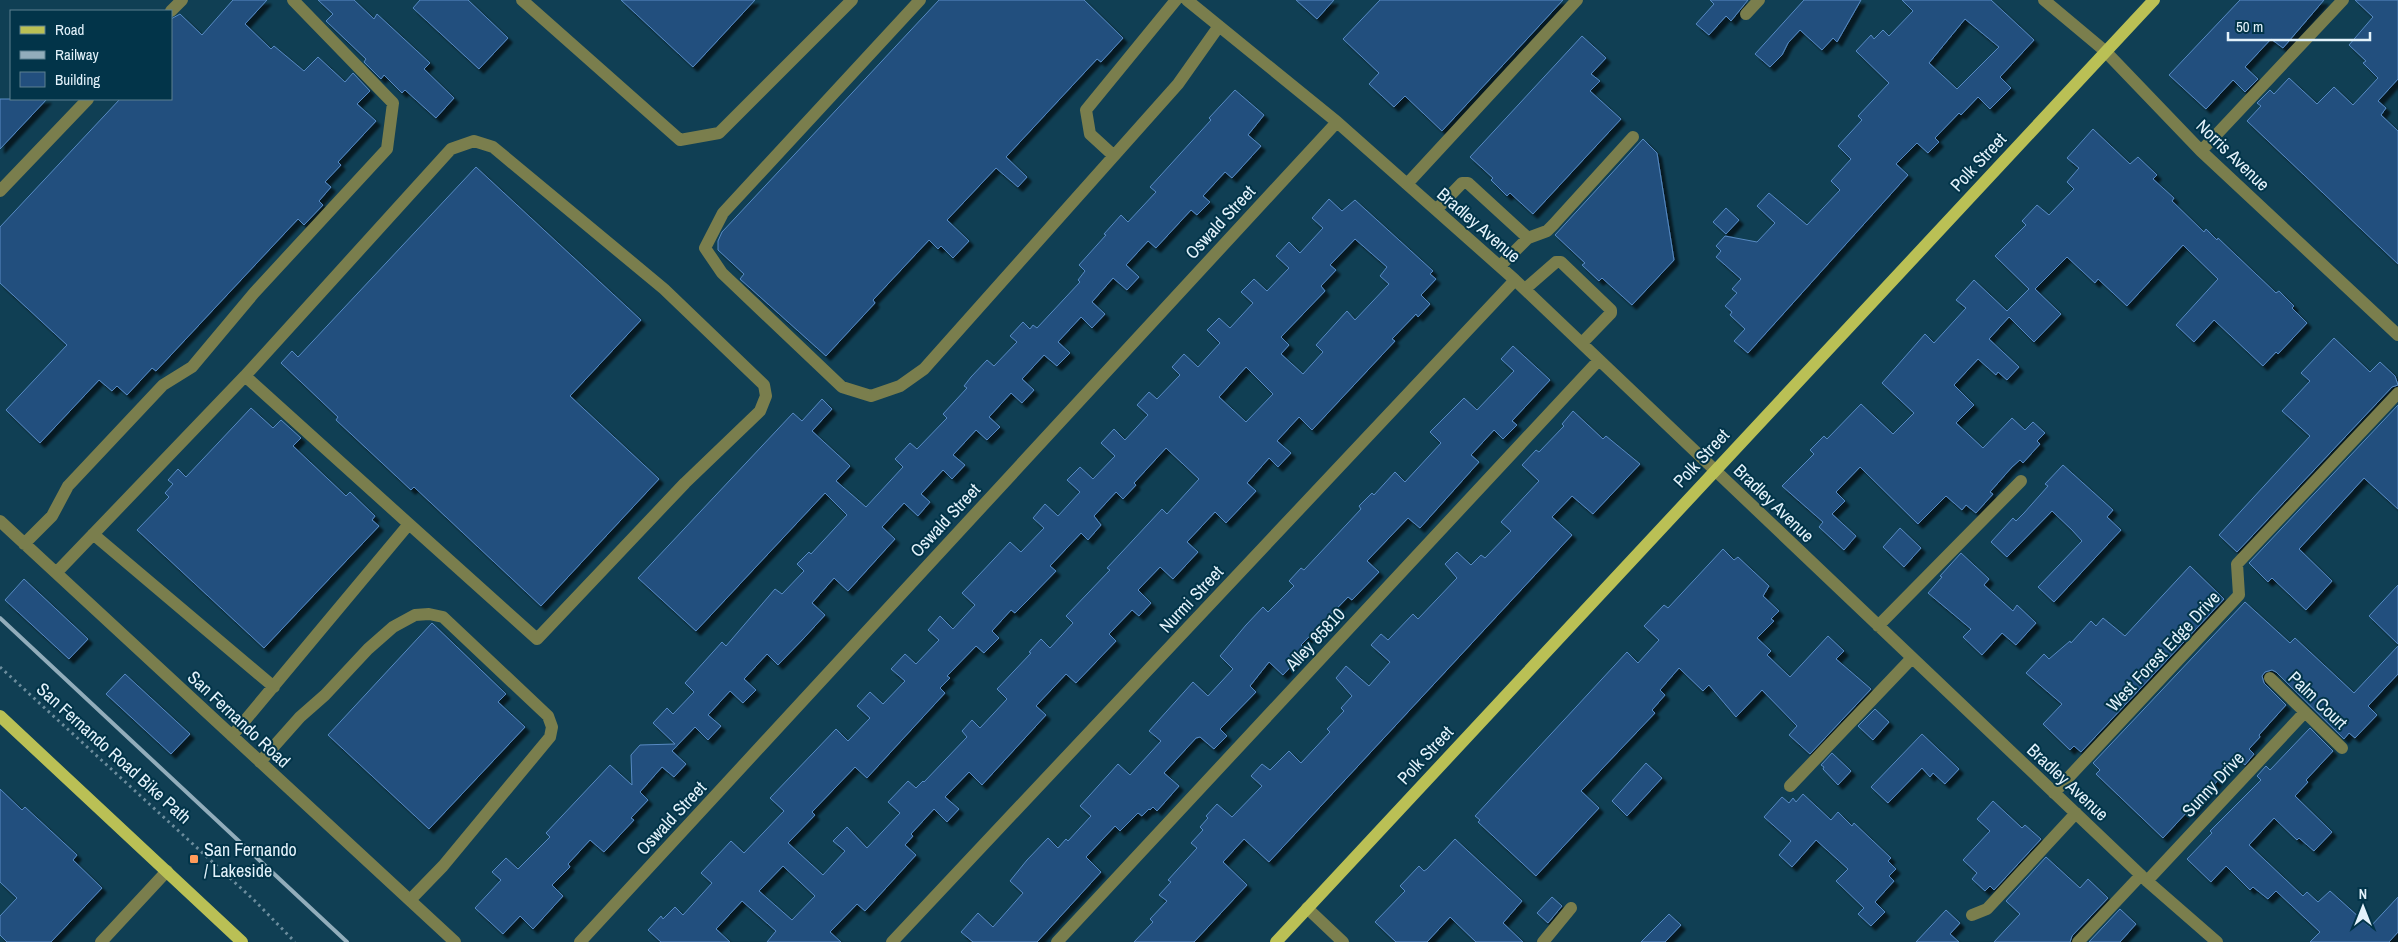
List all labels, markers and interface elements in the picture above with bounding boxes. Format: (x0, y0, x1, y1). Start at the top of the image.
legend (10, 10, 172, 100)
scale bar (2228, 10, 2370, 42)
text: 50 m (2236, 16, 2263, 37)
text: Road (55, 19, 84, 40)
text: Railway (55, 44, 100, 65)
text: Building (55, 69, 100, 90)
street label: Norris Avenue (2191, 114, 2275, 196)
street label: Polk Street (1944, 127, 2012, 197)
street label: Oswald Street (1179, 180, 1261, 264)
street label: Bradley Avenue (1432, 182, 1526, 268)
street label: Polk Street (1667, 423, 1735, 493)
street label: Bradley Avenue (1728, 458, 1820, 548)
street label: Oswald Street (904, 478, 986, 562)
street label: Nurmi Street (1153, 560, 1229, 638)
street label: West Forest Edge Drive (2100, 585, 2226, 717)
street label: Alley 85810 (1279, 602, 1350, 676)
street label: San Fernando Road (182, 665, 296, 773)
street label: Palm Court (2283, 665, 2353, 735)
street label: San Fernando Road Bike Path (31, 677, 197, 829)
street label: Polk Street (1391, 720, 1459, 790)
street label: Bradley Avenue (2022, 738, 2114, 826)
street label: Sunny Drive (2176, 746, 2250, 822)
street label: Oswald Street (630, 776, 712, 860)
place label: San Fernando / Lakeside (204, 837, 297, 883)
marker: San Fernando / Lakeside (188, 853, 200, 865)
north arrow (2338, 882, 2388, 932)
text: N (2359, 885, 2367, 903)

